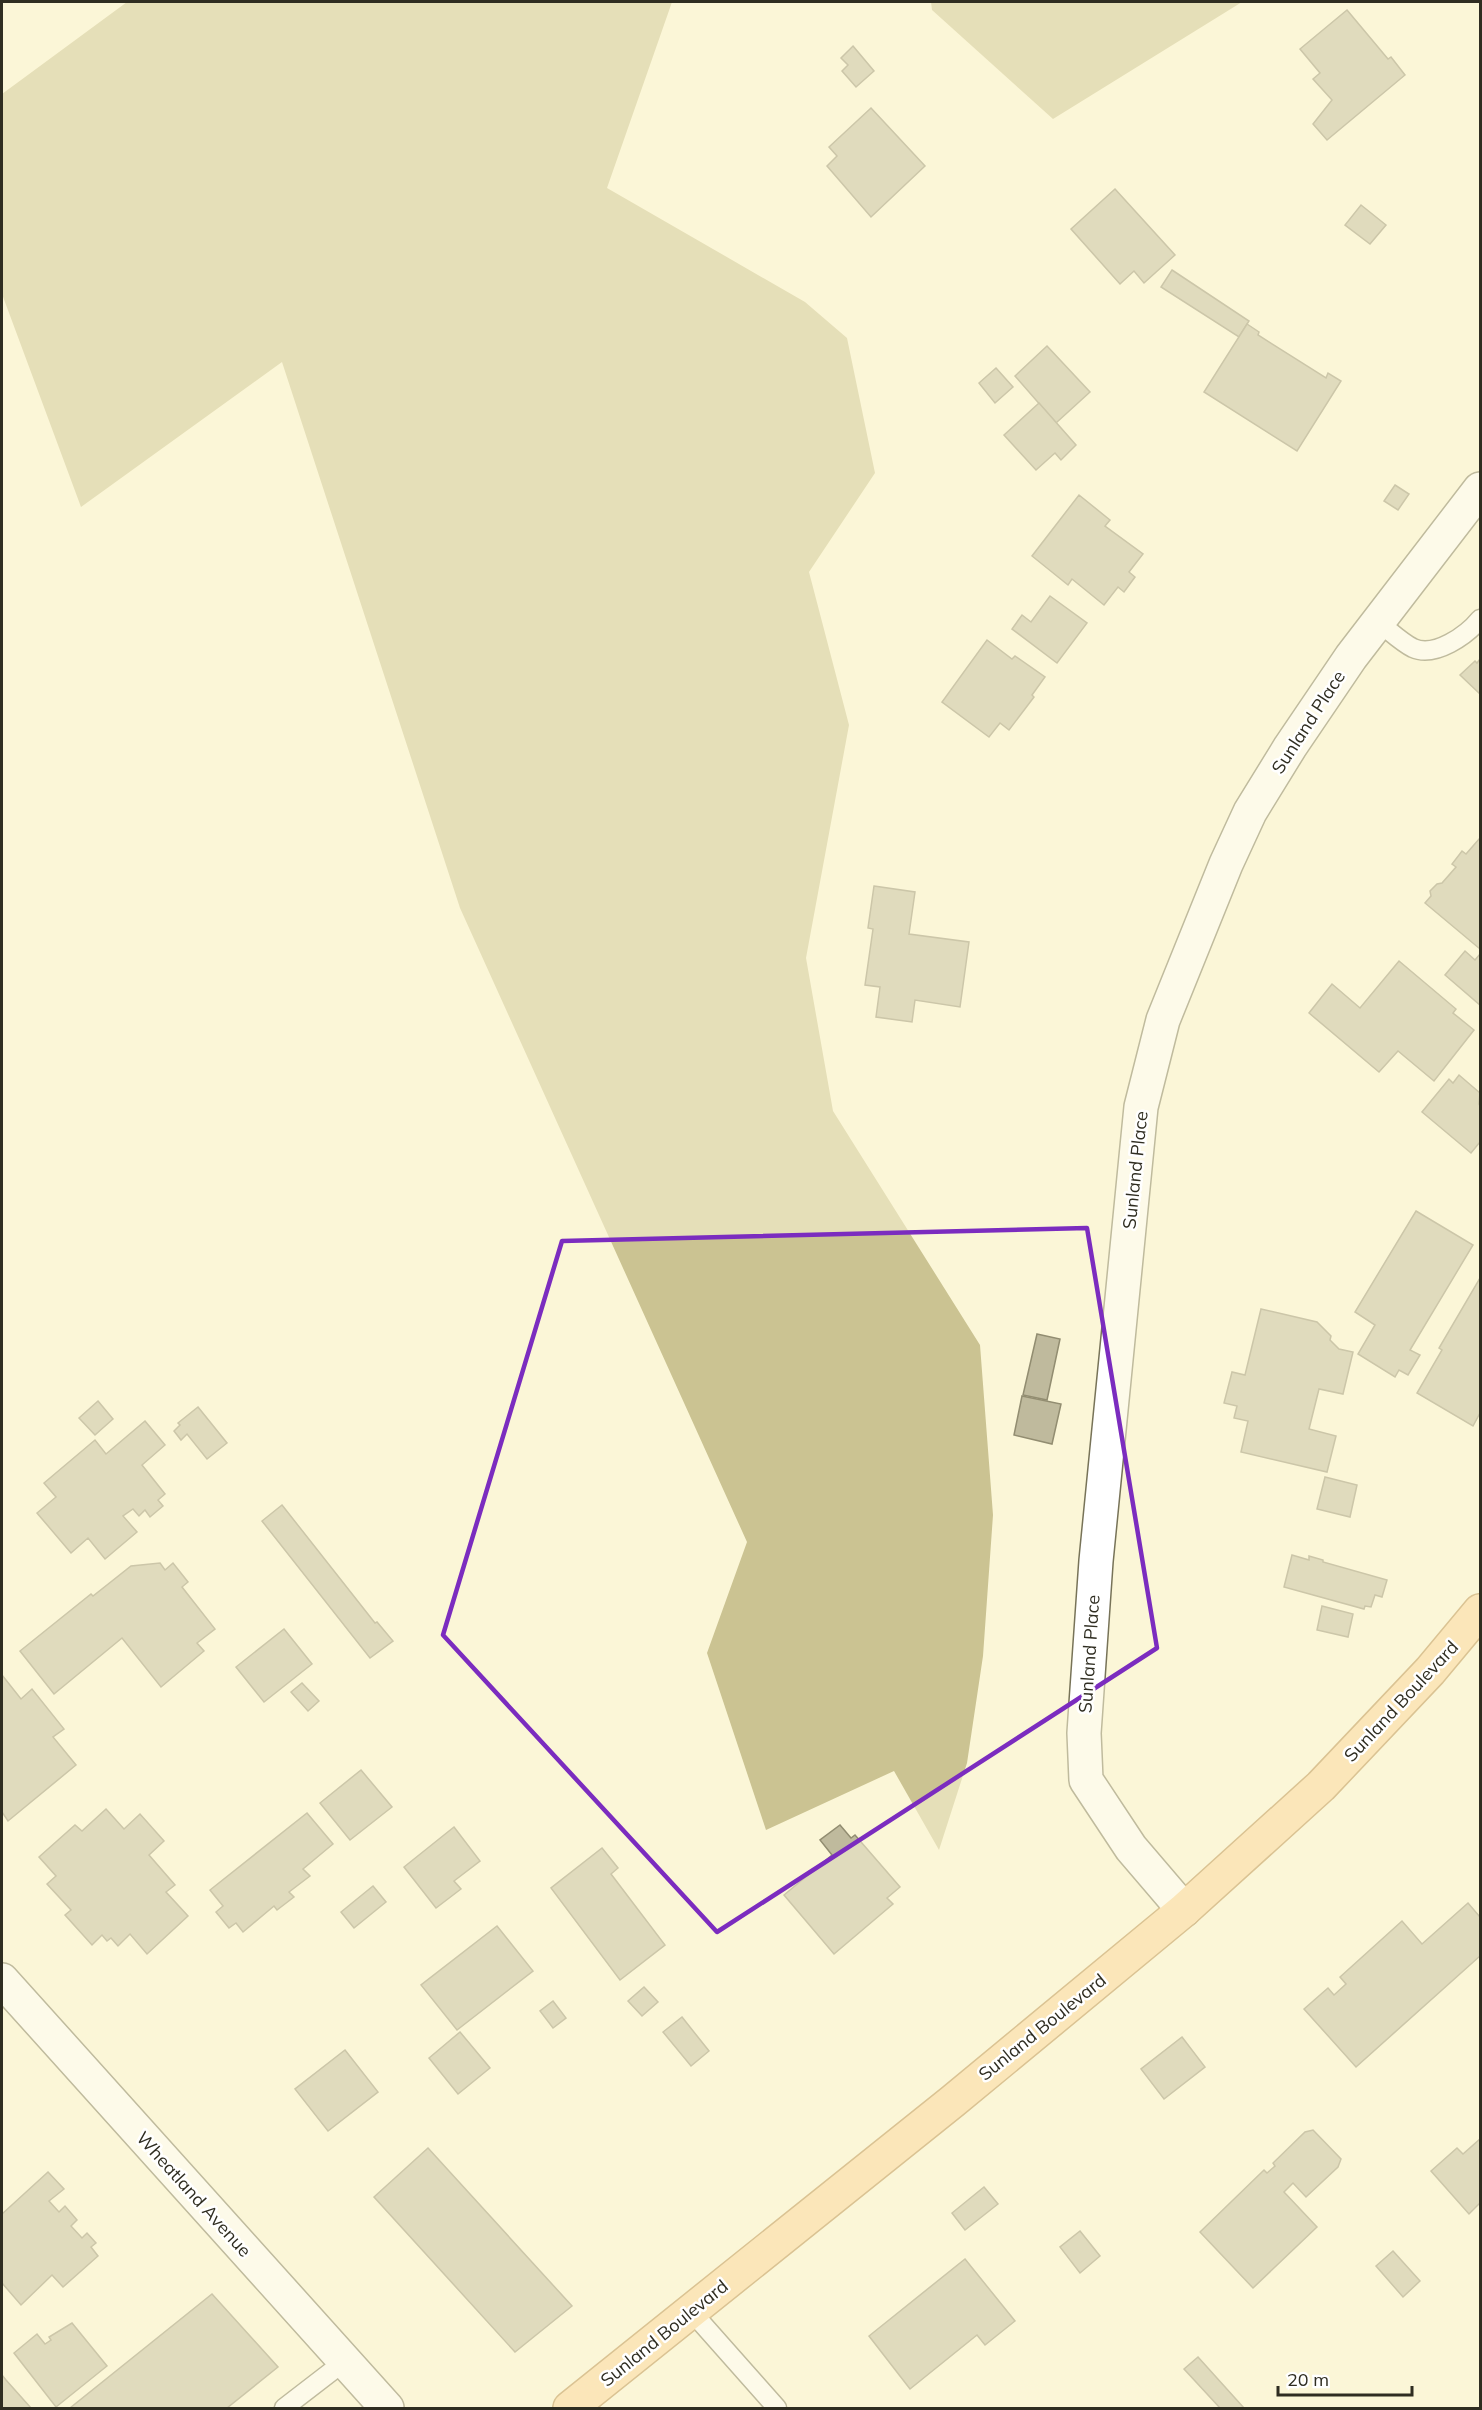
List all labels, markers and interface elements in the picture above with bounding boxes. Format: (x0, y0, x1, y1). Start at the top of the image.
street label: Sunland Place (1266, 666, 1350, 778)
street label: Sunland Place (1117, 1110, 1153, 1230)
street label: Sunland Place (1073, 1594, 1105, 1714)
street label: Sunland Boulevard (1339, 1636, 1463, 1766)
street label: Sunland Boulevard (974, 1968, 1110, 2086)
street label: Wheatland Avenue (131, 2126, 257, 2262)
street label: Sunland Boulevard (596, 2274, 732, 2392)
scale bar (1278, 2359, 1412, 2397)
text: 20 m (1287, 2368, 1329, 2391)

